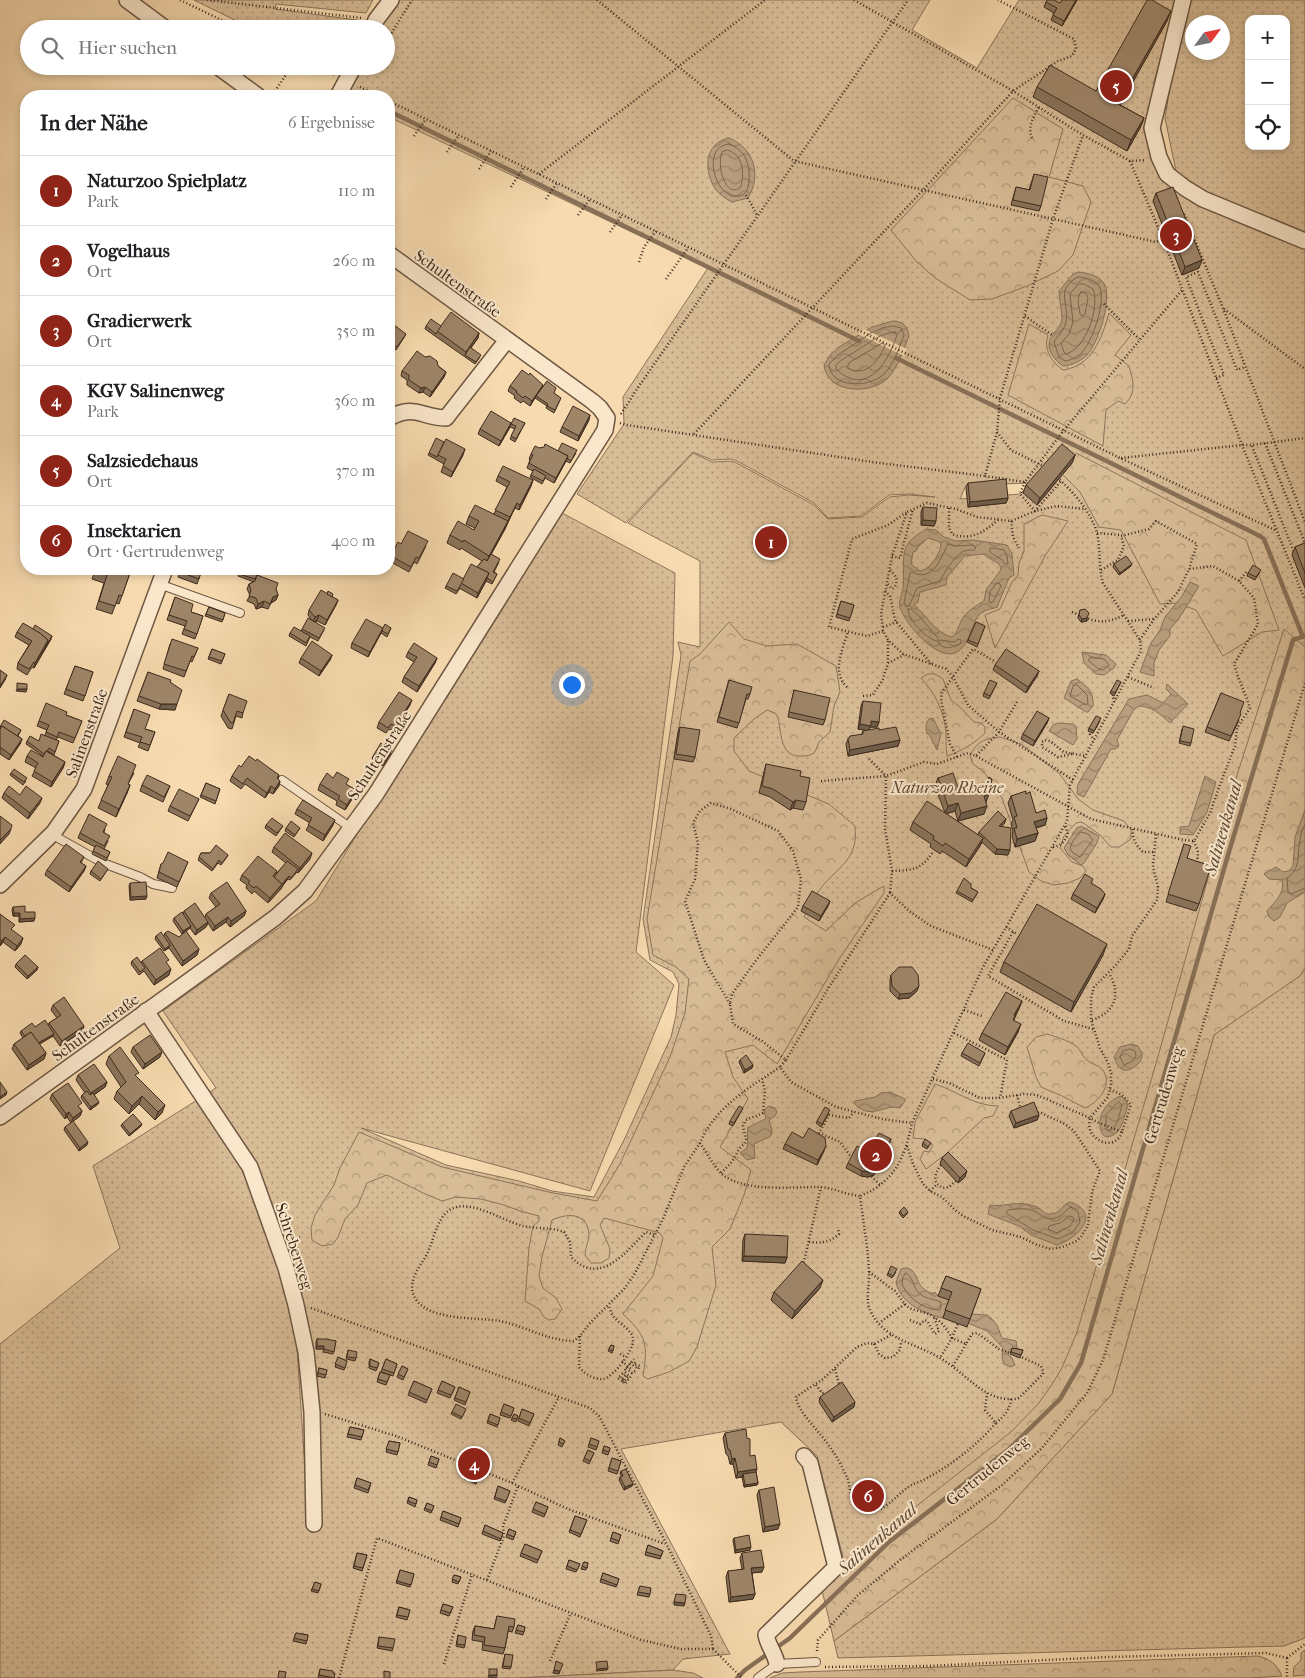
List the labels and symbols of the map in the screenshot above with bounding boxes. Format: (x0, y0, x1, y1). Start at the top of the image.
north arrow (1185, 15, 1230, 60)
pin: 5 (1100, 67, 1132, 105)
pin: 3 (1160, 216, 1192, 254)
street label: Schultenstraße (411, 245, 505, 321)
pin: 1 (755, 523, 787, 561)
your location (559, 672, 585, 698)
street label: Salinenstraße (62, 686, 111, 780)
street label: Schultenstraße (343, 707, 415, 804)
water label: Salinenkanal (1200, 776, 1248, 879)
park label: Naturzoo Rheine (890, 778, 1004, 797)
street label: Schultenstraße (48, 989, 143, 1065)
street label: Gertrudenweg (1140, 1043, 1188, 1146)
pin: 2 (860, 1136, 892, 1174)
water label: Salinenkanal (1086, 1165, 1134, 1268)
street label: Schreberweg (272, 1200, 318, 1292)
street label: Gertrudenweg (942, 1431, 1033, 1510)
pin: 4 (458, 1445, 490, 1483)
pin: 6 (852, 1477, 884, 1515)
water label: Salinenkanal (833, 1498, 923, 1580)

